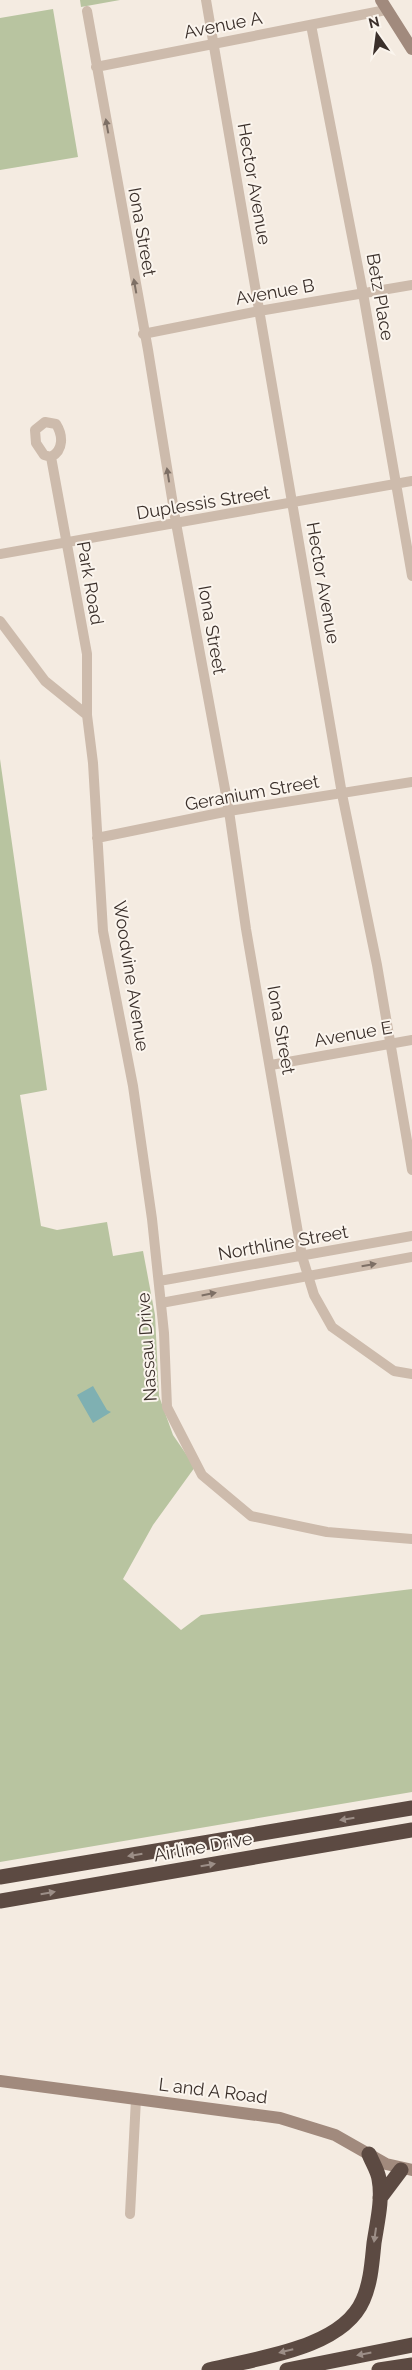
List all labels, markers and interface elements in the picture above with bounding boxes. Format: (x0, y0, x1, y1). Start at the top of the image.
street label: Avenue A (182, 7, 264, 42)
north arrow (352, 10, 402, 60)
text: N (367, 13, 381, 31)
one-way arrow (102, 117, 110, 133)
street label: Hector Avenue (233, 121, 276, 247)
street label: Iona Street (124, 186, 161, 278)
street label: Betz Place (362, 252, 399, 343)
street label: Avenue B (234, 274, 316, 309)
one-way arrow (130, 277, 138, 293)
one-way arrow (164, 467, 172, 483)
street label: Duplessis Street (135, 482, 271, 523)
street label: Hector Avenue (302, 520, 345, 646)
street label: Park Road (73, 539, 108, 626)
street label: Iona Street (194, 584, 231, 676)
street label: Geranium Street (183, 770, 321, 815)
street label: Woodvine Avenue (109, 899, 154, 1053)
street label: Iona Street (263, 984, 300, 1076)
street label: Avenue E (312, 1016, 394, 1051)
street label: Northline Street (216, 1221, 350, 1264)
one-way arrow (361, 1260, 377, 1268)
one-way arrow (201, 1290, 217, 1298)
street label: Nassau Drive (132, 1291, 161, 1402)
one-way arrow (338, 1816, 354, 1824)
street label: Airline Drive (152, 1827, 254, 1866)
one-way arrow (126, 1851, 142, 1859)
one-way arrow (201, 1860, 217, 1868)
one-way arrow (40, 1888, 56, 1896)
street label: L and A Road (157, 2073, 269, 2108)
one-way arrow (371, 2228, 379, 2244)
one-way arrow (278, 2347, 293, 2355)
one-way arrow (356, 2350, 372, 2358)

